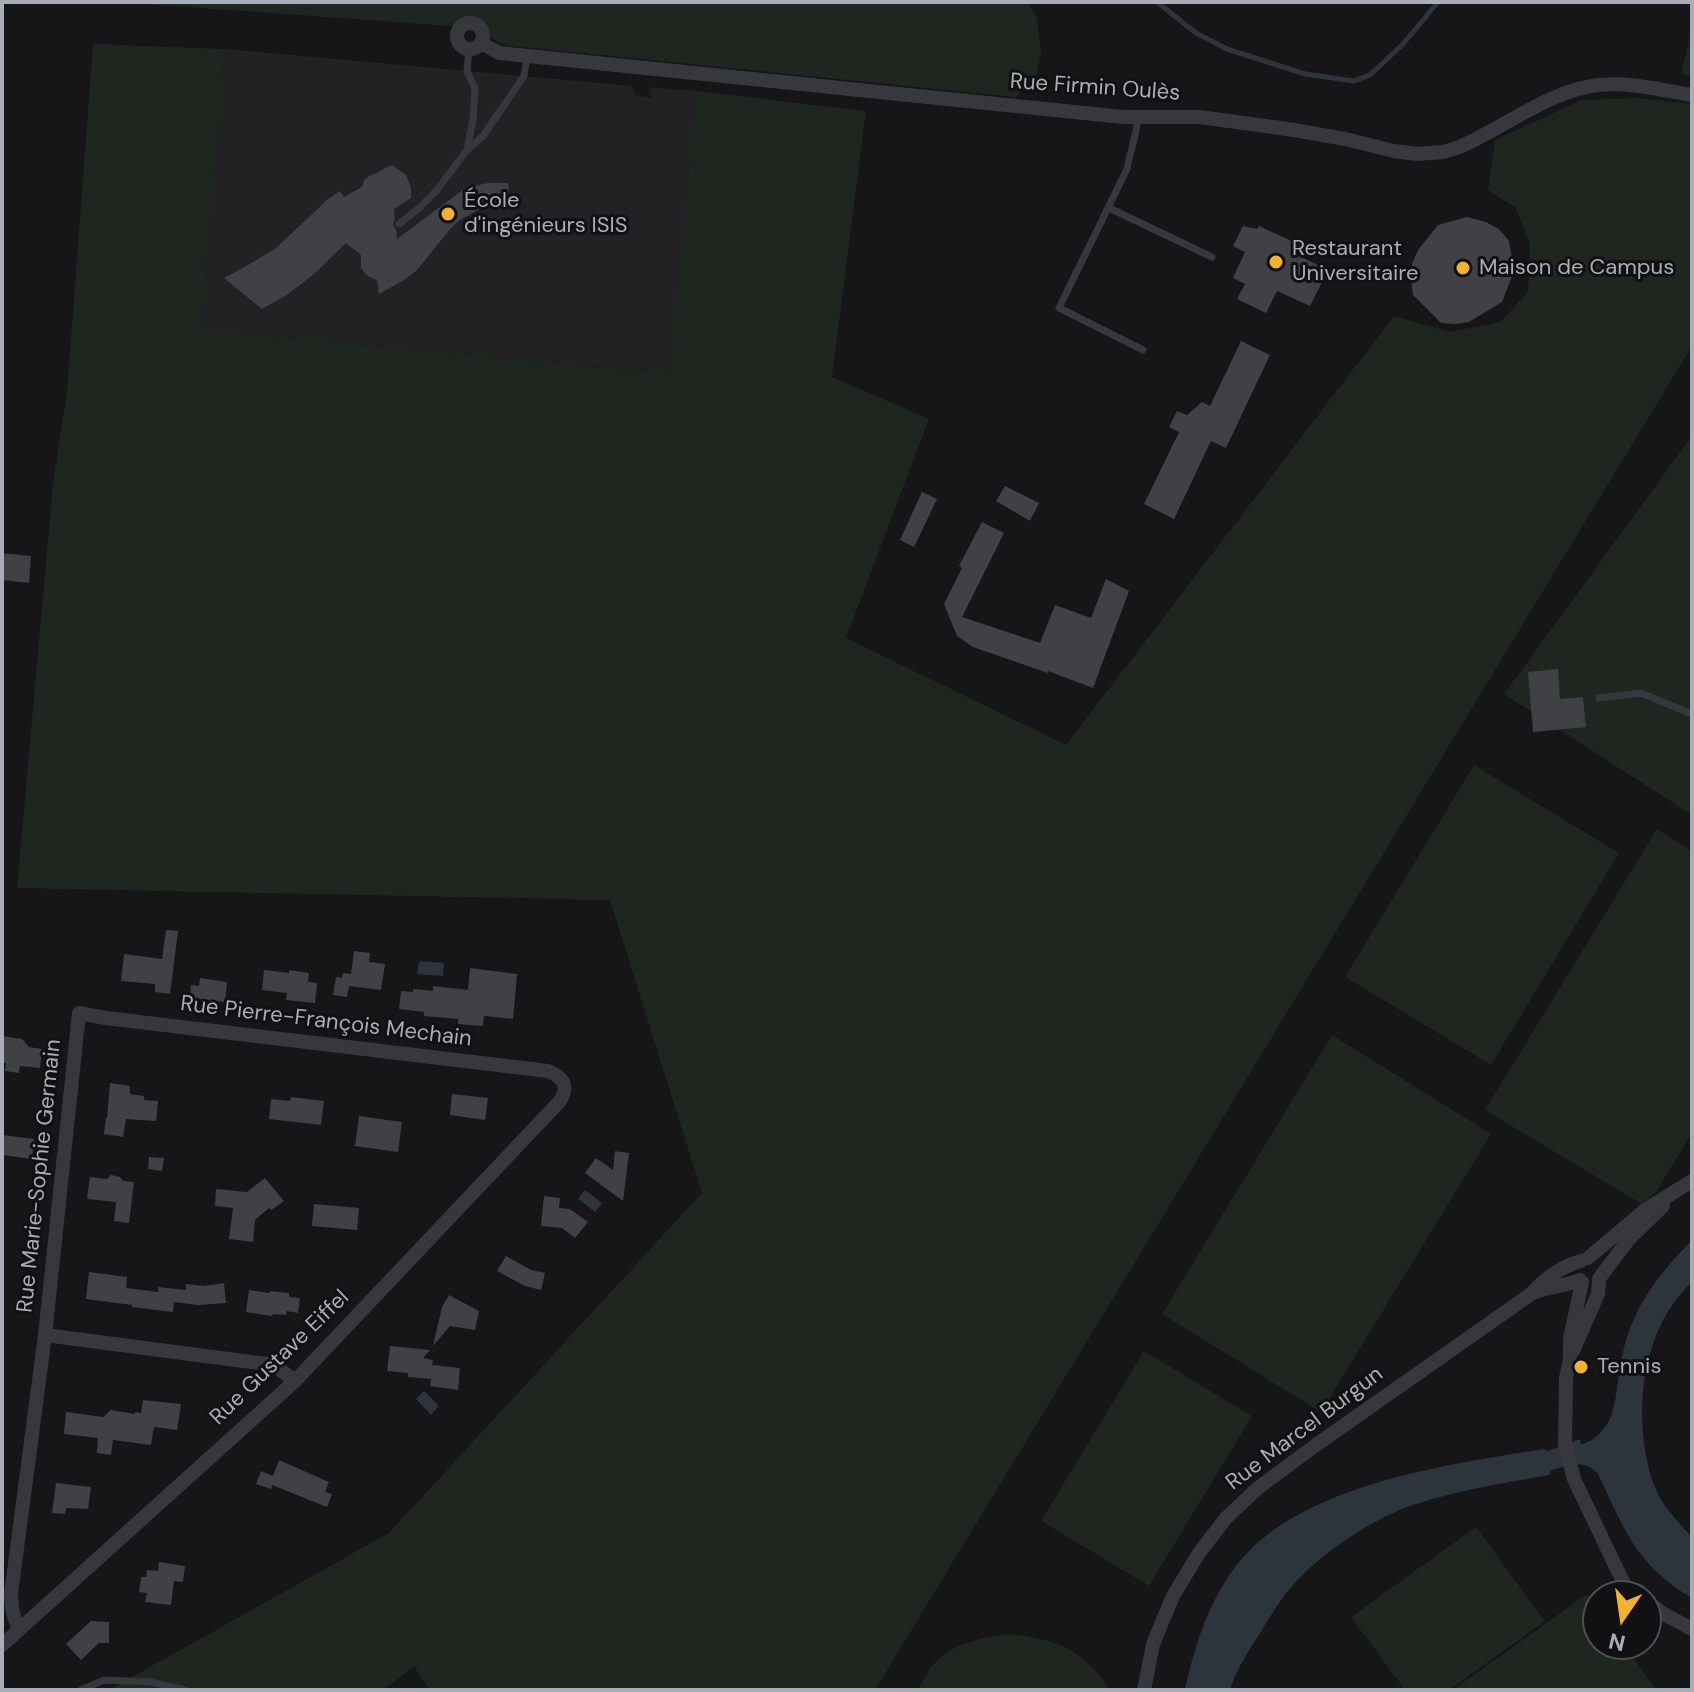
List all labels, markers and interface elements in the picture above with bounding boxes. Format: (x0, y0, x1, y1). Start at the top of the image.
street label: Rue Firmin Oulès (1009, 69, 1181, 107)
place label: École d'ingénieurs ISIS (464, 188, 627, 240)
marker: École d'ingénieurs ISIS (439, 205, 457, 223)
place label: Restaurant Universitaire (1292, 236, 1418, 288)
marker: Restaurant Universitaire (1267, 253, 1285, 271)
place label: Maison de Campus (1479, 255, 1674, 281)
marker: Maison de Campus (1454, 259, 1472, 277)
street label: Rue Pierre-François Mechain (179, 991, 473, 1053)
street label: Rue Marie-Sophie Germain (13, 1038, 67, 1314)
street label: Rue Gustave Eiffel (205, 1285, 355, 1431)
place label: Tennis (1597, 1354, 1661, 1380)
marker: Tennis (1572, 1358, 1590, 1376)
street label: Rue Marcel Burgun (1221, 1361, 1389, 1497)
north arrow (1582, 1580, 1662, 1660)
text: N (1606, 1626, 1628, 1658)

